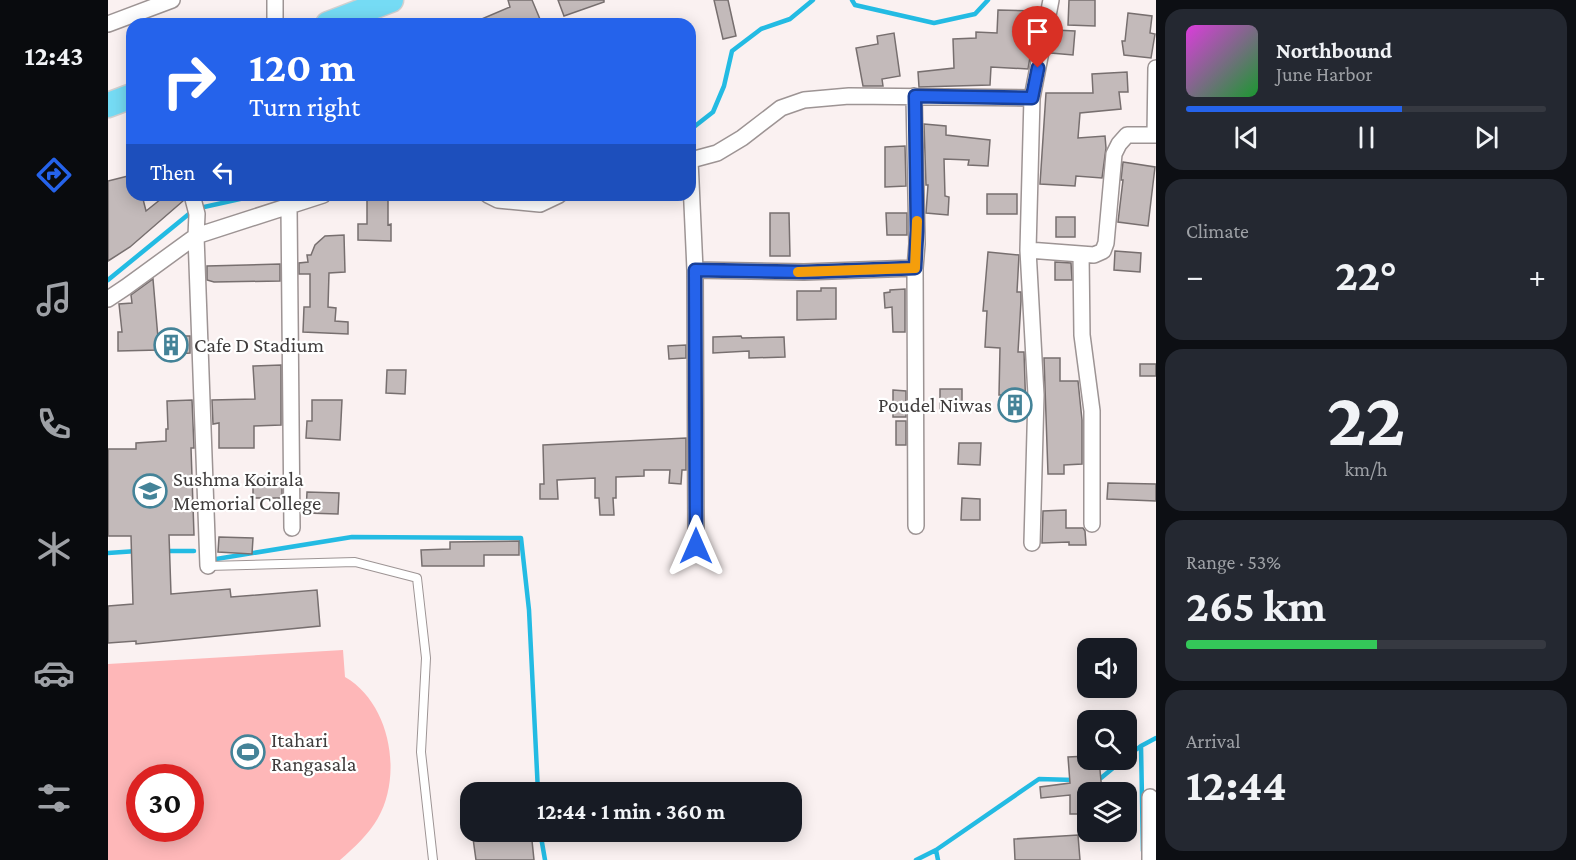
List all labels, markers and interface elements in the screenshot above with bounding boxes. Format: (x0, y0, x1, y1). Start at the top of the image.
pin (1012, 6, 1063, 68)
icon: arrive (1021, 15, 1054, 48)
text: Northbound (1276, 38, 1392, 63)
text: 12:43 (25, 41, 83, 71)
icon: right (150, 42, 228, 120)
text: 120 m (249, 43, 355, 90)
text: June Harbor (1276, 63, 1373, 85)
text: Turn right (249, 92, 360, 122)
icon: previous (1230, 121, 1263, 154)
icon: pause (1350, 121, 1383, 154)
icon: next (1470, 121, 1503, 154)
icon: directions (33, 154, 75, 196)
icon: left (207, 156, 240, 189)
text: Then (150, 160, 195, 185)
text: Climate (1186, 220, 1249, 242)
text: 22° (1335, 250, 1397, 300)
text: − (1186, 257, 1203, 294)
text: + (1529, 257, 1546, 294)
icon: music (33, 278, 75, 320)
building icon: Cafe D Stadium (153, 327, 189, 363)
place label: Cafe D Stadium (194, 333, 324, 357)
text: 22 (1327, 375, 1405, 462)
building icon: Poudel Niwas (997, 387, 1033, 423)
place label: Poudel Niwas (878, 393, 992, 417)
icon: phone (33, 403, 75, 445)
text: km/h (1344, 458, 1388, 480)
place label: Sushma Koirala Memorial College (173, 467, 321, 515)
school or university icon: Sushma Koirala Memorial College (132, 473, 168, 509)
position arrow (664, 514, 728, 578)
icon: climate (33, 528, 75, 570)
text: Range · 53% (1186, 551, 1281, 573)
text: 265 km (1186, 581, 1326, 631)
map controls (1077, 638, 1137, 842)
button: sound (1077, 638, 1137, 698)
icon: car (33, 652, 75, 694)
button: search (1077, 710, 1137, 770)
place label: Itahari Rangasala (271, 728, 357, 776)
text: Arrival (1186, 730, 1240, 752)
sports icon: Itahari Rangasala (230, 734, 266, 770)
text: 12:44 (1186, 760, 1287, 810)
speed limit sign: 30 (126, 764, 204, 842)
icon: filters (33, 777, 75, 819)
button: layers (1077, 782, 1137, 842)
text: 12:44 · 1 min · 360 m (537, 799, 725, 824)

